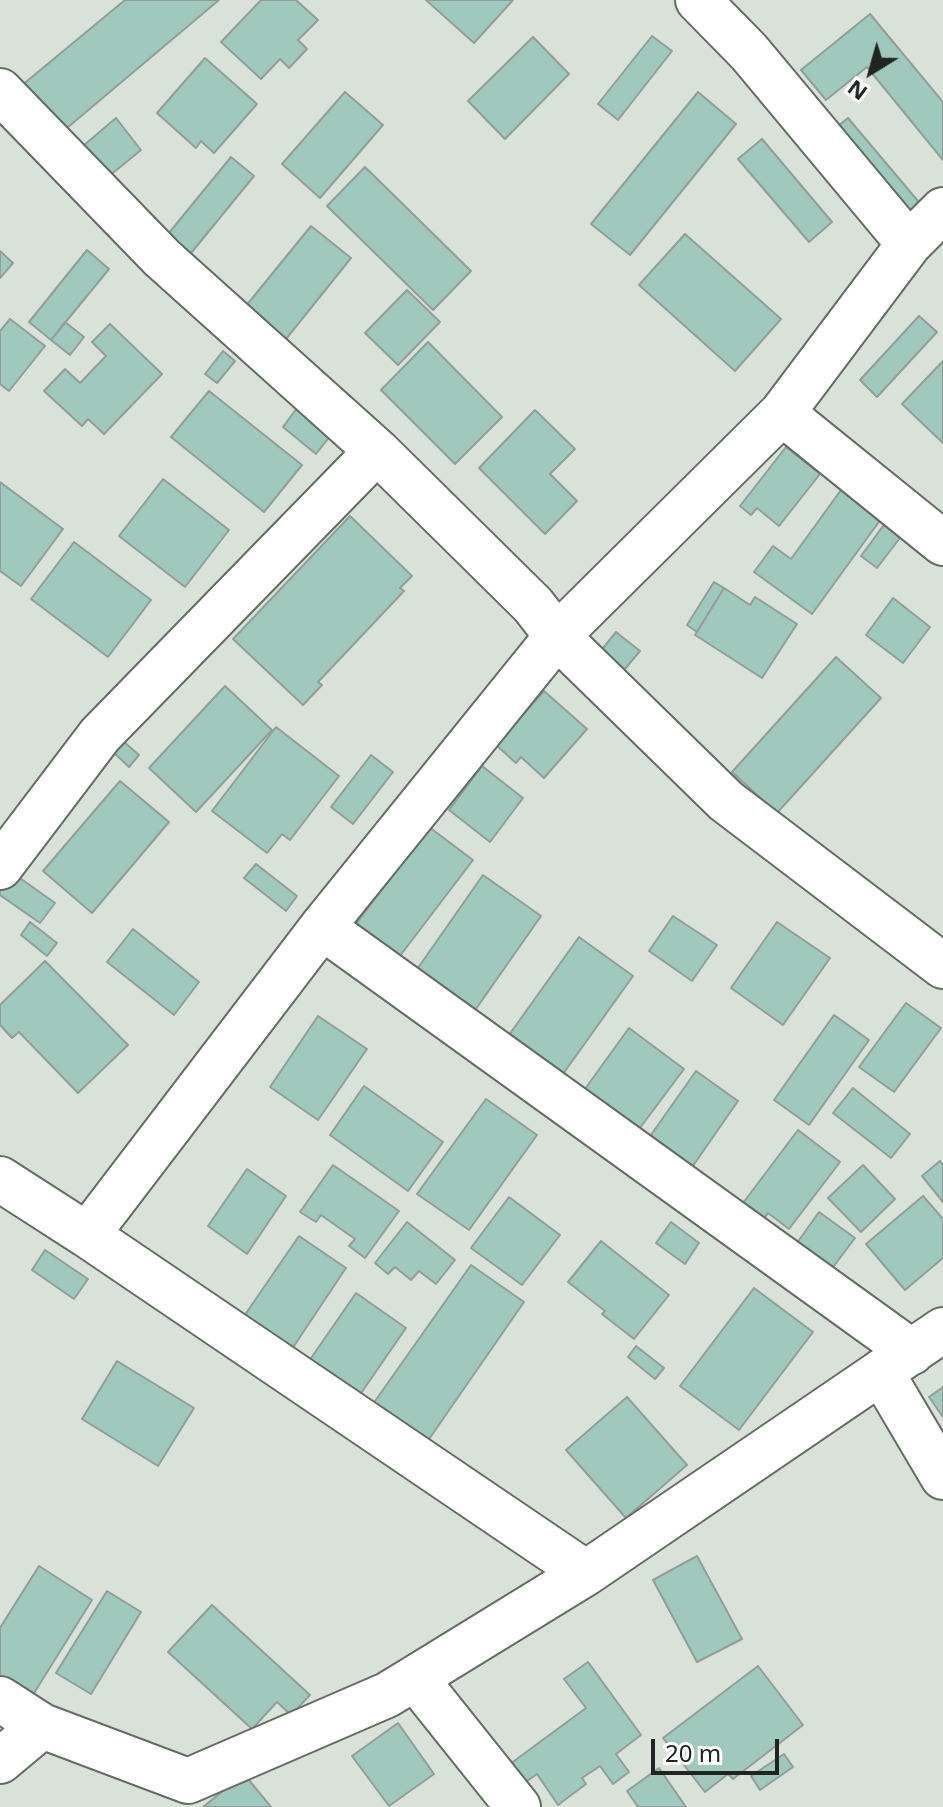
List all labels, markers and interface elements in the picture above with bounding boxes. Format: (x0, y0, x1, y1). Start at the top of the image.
north arrow (831, 32, 911, 112)
text: N (840, 74, 873, 109)
scale bar (655, 1723, 783, 1773)
text: 20 m (665, 1736, 721, 1769)

